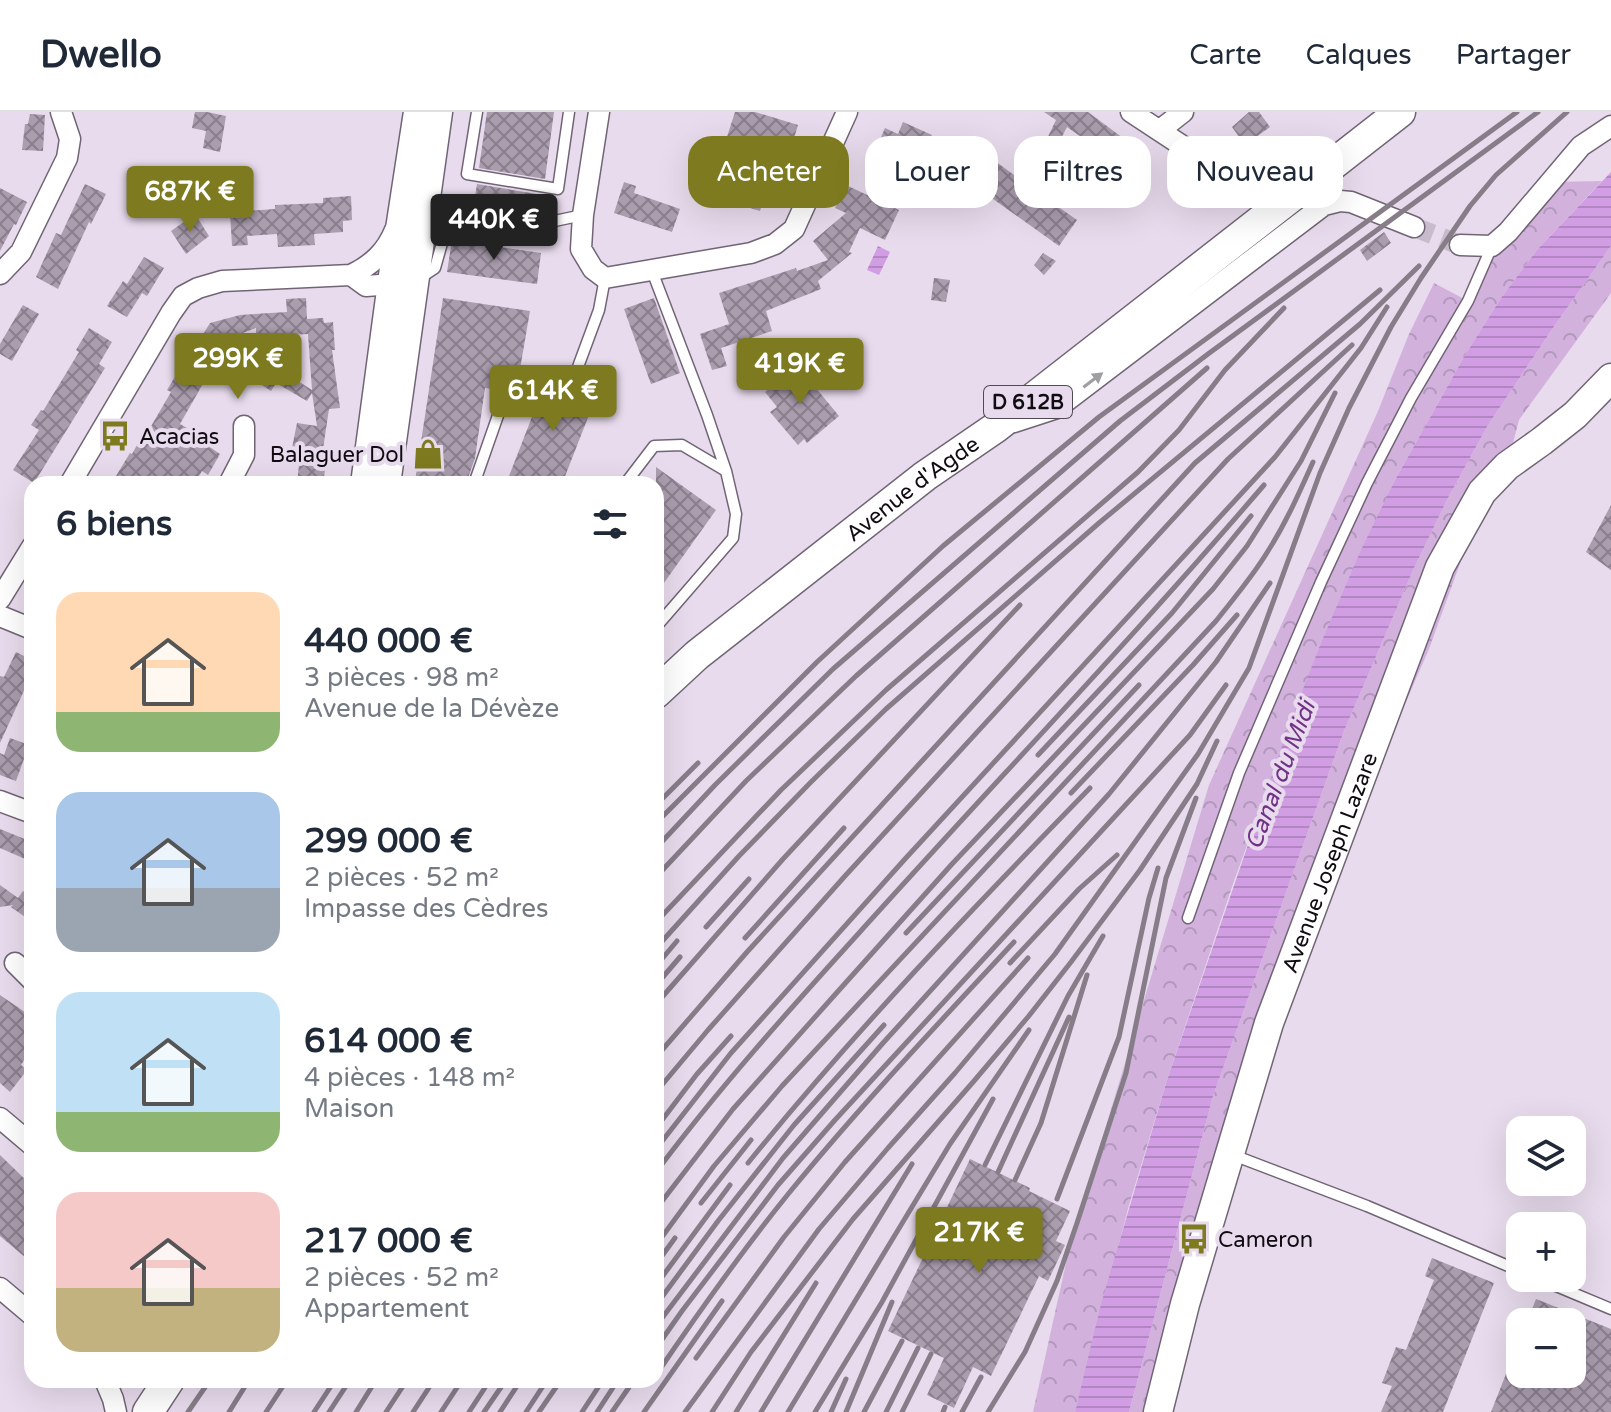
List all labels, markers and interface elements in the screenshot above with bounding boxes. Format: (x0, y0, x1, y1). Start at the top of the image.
text: Dwello (40, 32, 162, 78)
text: Carte (1189, 38, 1262, 72)
text: Calques (1306, 38, 1412, 72)
text: Partager (1456, 38, 1571, 72)
chip: Acheter (688, 136, 849, 208)
chip: Louer (865, 136, 998, 208)
chip: Filtres (1014, 136, 1151, 208)
chip: Nouveau (1167, 136, 1343, 208)
pin: 687K € (125, 166, 255, 234)
text: 687K € (145, 176, 235, 207)
pin: 440K € (429, 194, 559, 262)
text: 440K € (449, 204, 539, 235)
pin: 299K € (173, 333, 303, 401)
pin: 419K € (735, 338, 865, 406)
text: 299K € (193, 343, 283, 374)
text: 419K € (755, 348, 845, 379)
pin: 614K € (488, 365, 618, 433)
one-way arrow (1083, 372, 1104, 388)
text: 614K € (508, 375, 598, 406)
road number: D 612B (984, 386, 1072, 418)
bus stop icon: Acacias (98, 419, 132, 453)
place label: Acacias (139, 424, 219, 450)
street label: Avenue d'Agde (841, 431, 984, 547)
shop icon: Balaguer Dol (411, 437, 445, 471)
place label: Balaguer Dol (270, 442, 404, 468)
icon: filters (588, 502, 632, 546)
text: 6 biens (56, 504, 172, 545)
text: 440 000 € (304, 621, 473, 662)
icon: home (120, 624, 216, 720)
text: 3 pièces · 98 m² (304, 662, 499, 693)
text: Avenue de la Dévèze (304, 693, 559, 724)
water label: Canal du Midi (1239, 694, 1323, 853)
street label: Avenue Joseph Lazare (1277, 749, 1383, 977)
text: 299 000 € (304, 821, 473, 862)
icon: home (120, 824, 216, 920)
text: 2 pièces · 52 m² (304, 862, 499, 893)
text: Impasse des Cèdres (304, 893, 548, 924)
text: 614 000 € (304, 1021, 473, 1062)
icon: home (120, 1024, 216, 1120)
text: 4 pièces · 148 m² (304, 1062, 515, 1093)
text: Maison (304, 1093, 394, 1124)
map controls (1506, 1116, 1586, 1388)
button: layers (1506, 1116, 1586, 1196)
pin: 217K € (914, 1207, 1044, 1275)
button: + (1506, 1212, 1586, 1292)
text: 217K € (934, 1217, 1024, 1248)
text: 217 000 € (304, 1221, 473, 1262)
bus stop icon: Cameron (1177, 1222, 1211, 1256)
icon: home (120, 1224, 216, 1320)
place label: Cameron (1218, 1227, 1313, 1253)
text: 2 pièces · 52 m² (304, 1262, 499, 1293)
text: Appartement (304, 1293, 469, 1324)
button: − (1506, 1308, 1586, 1388)

